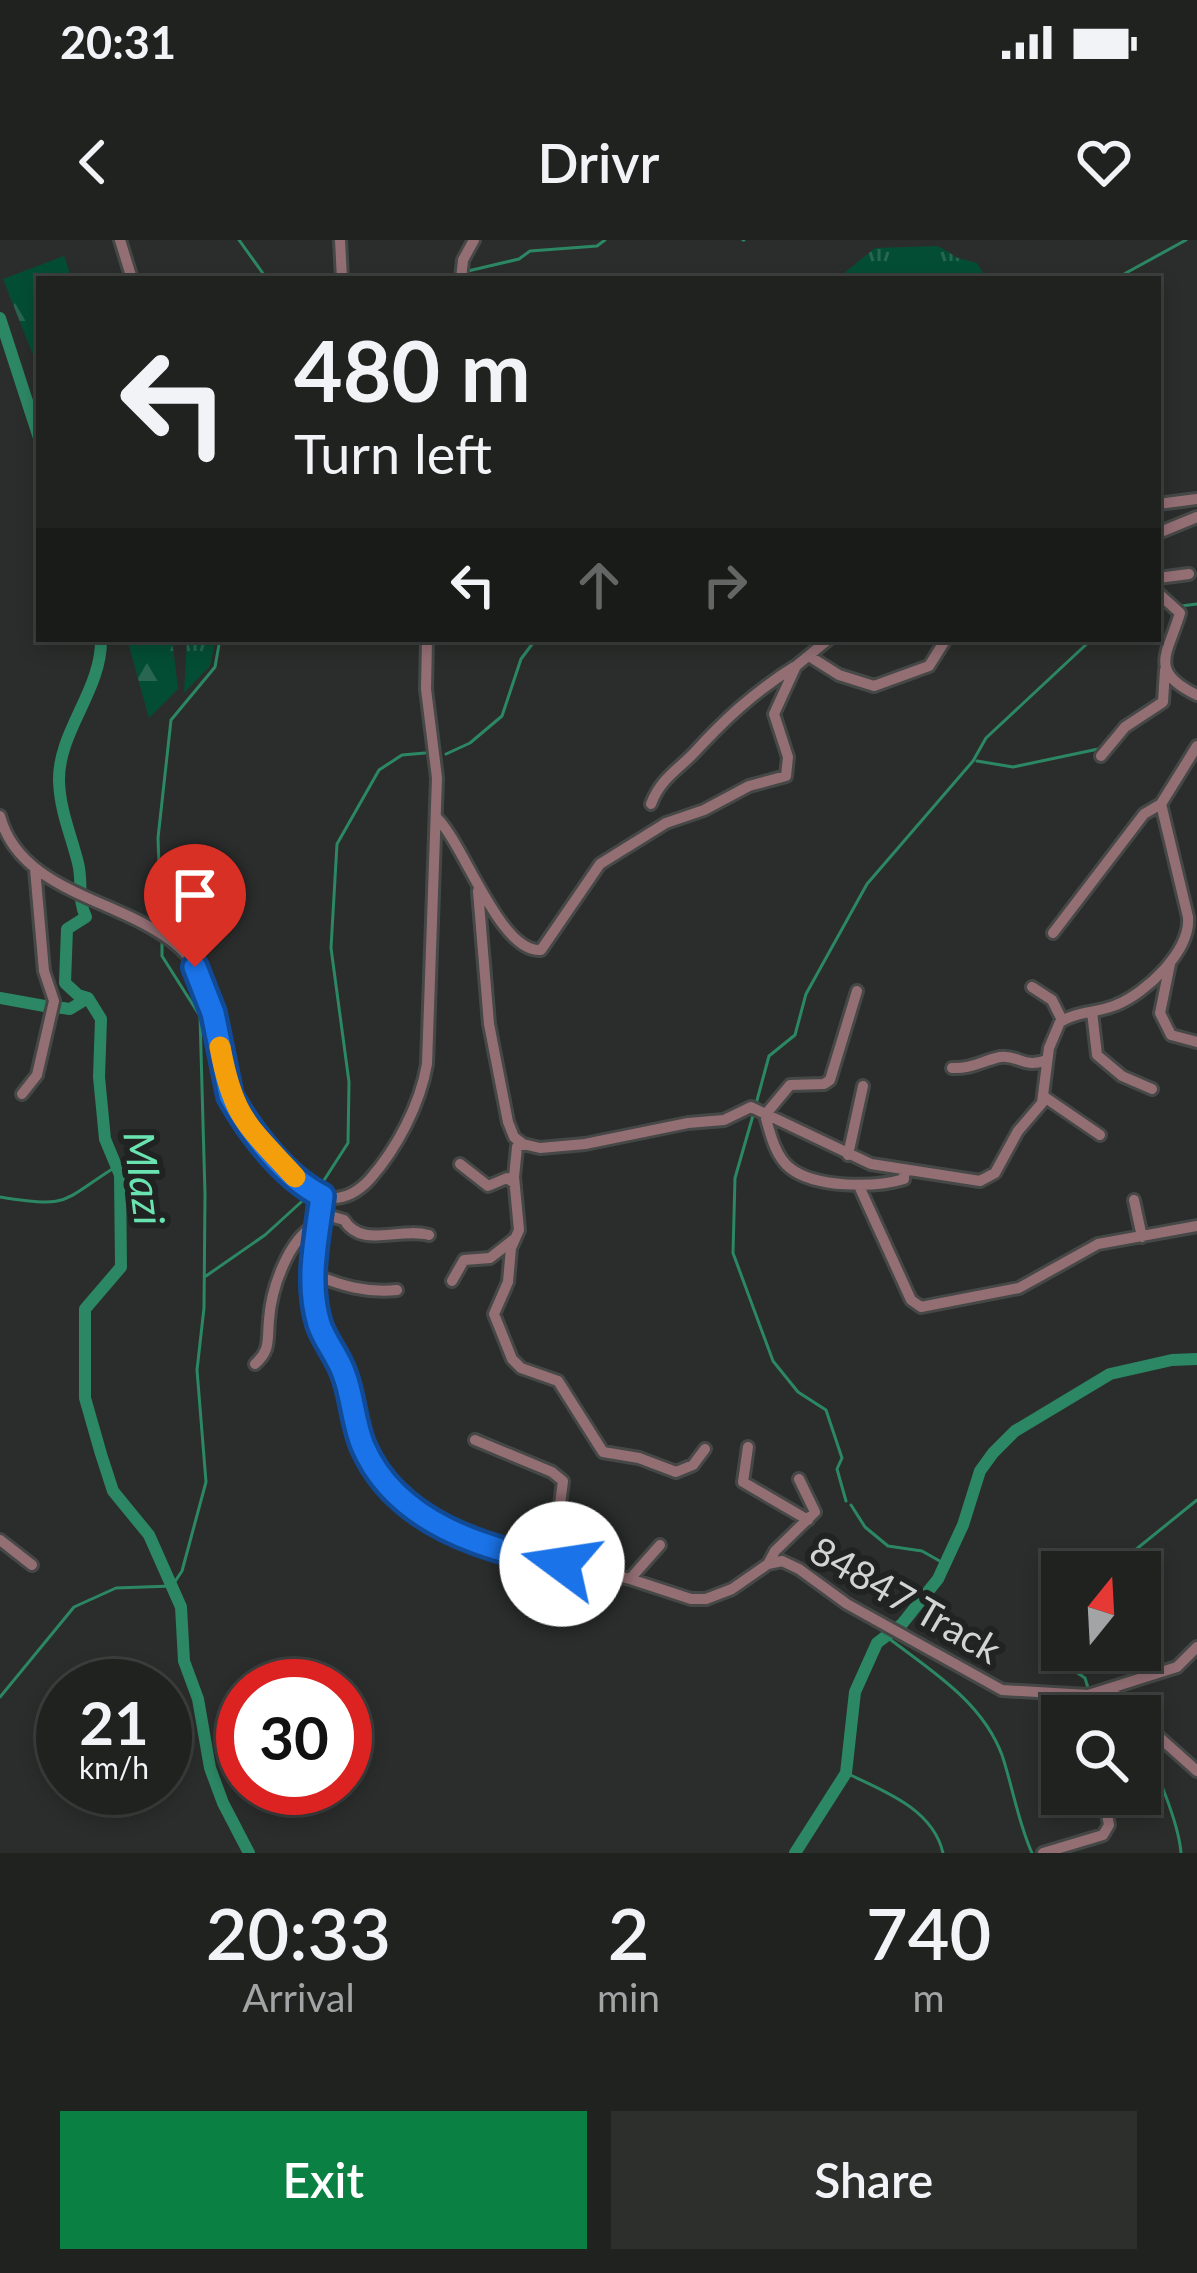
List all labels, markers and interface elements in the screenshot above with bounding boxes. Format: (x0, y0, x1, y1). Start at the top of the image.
text: 20:31 (60, 15, 176, 69)
icon: back (60, 129, 126, 195)
icon: heart (1071, 129, 1137, 195)
text: Drivr (538, 130, 660, 195)
text: 480 m (294, 319, 531, 420)
icon: left (96, 324, 252, 480)
text: Turn left (294, 421, 492, 486)
icon: left (440, 552, 506, 618)
icon: ahead (566, 552, 632, 618)
icon: right (692, 552, 758, 618)
pin (144, 844, 246, 967)
icon: arrive (162, 862, 228, 928)
water label: Mlazi (114, 1128, 176, 1228)
position arrow (499, 1501, 625, 1627)
street label: 84847 Track (803, 1526, 1010, 1672)
north arrow (1041, 1551, 1161, 1671)
map controls (1041, 1551, 1161, 1815)
speed limit sign: 30 (216, 1659, 372, 1815)
text: 21 (79, 1686, 149, 1758)
button: search (1041, 1695, 1161, 1815)
text: km/h (79, 1749, 149, 1785)
text: 20:33 (206, 1889, 391, 1975)
text: 2 (608, 1889, 649, 1975)
text: 740 (866, 1889, 991, 1975)
text: Arrival (242, 1974, 355, 2020)
text: min (597, 1974, 660, 2020)
text: m (913, 1974, 945, 2020)
button: Exit (60, 2111, 587, 2249)
button: Share (611, 2111, 1137, 2249)

